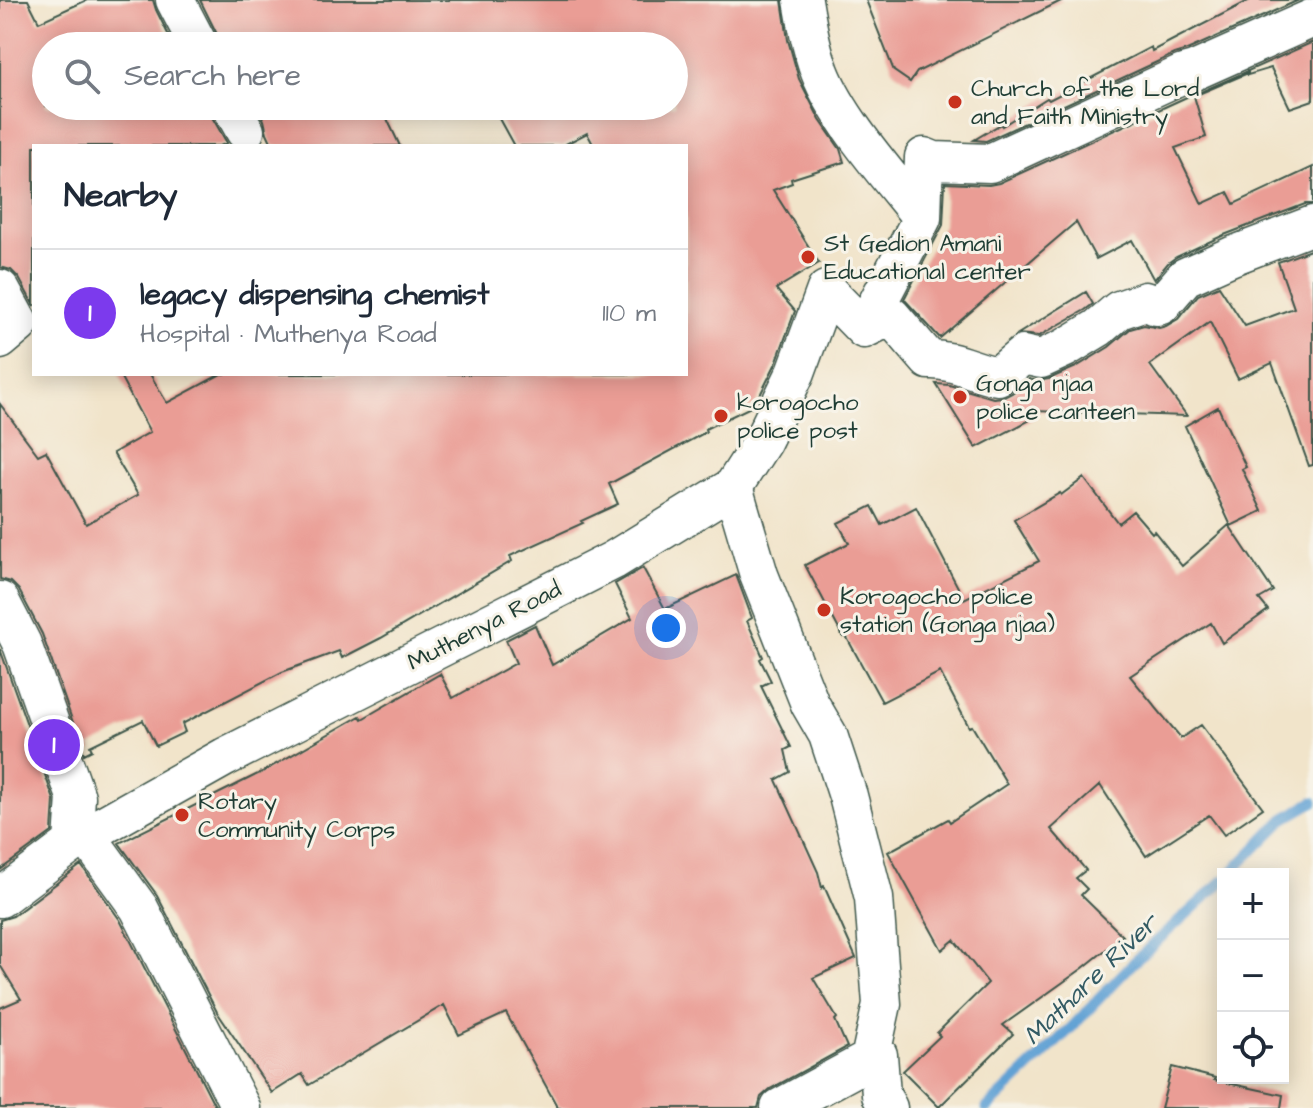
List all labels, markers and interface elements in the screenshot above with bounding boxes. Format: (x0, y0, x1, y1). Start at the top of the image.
search box (32, 32, 688, 120)
icon: search (60, 54, 104, 98)
text: Search here (124, 55, 301, 97)
place label: Church of the Lord and Faith Ministry (971, 72, 1199, 135)
marker: Church of the Lord and Faith Ministry (946, 93, 964, 111)
text: Nearby (64, 172, 178, 220)
place label: St Gedion Amani Educational center (824, 227, 1031, 289)
marker: St Gedion Amani Educational center (799, 248, 817, 266)
text: legacy dispensing chemist (140, 274, 489, 316)
text: 1 (88, 295, 92, 331)
text: 110 m (602, 295, 656, 331)
text: Hospital · Muthenya Road (140, 316, 437, 352)
place label: Gonga njaa police canteen (976, 367, 1135, 429)
place label: korogocho police post (737, 386, 859, 448)
marker: Gonga njaa police canteen (951, 388, 969, 406)
marker: korogocho police post (712, 407, 730, 425)
street label: Muthenya Road (402, 572, 568, 680)
place label: Korogocho police station (Gonga njaa) (840, 580, 1055, 643)
marker: Korogocho police station (Gonga njaa) (815, 601, 833, 619)
your location (646, 608, 686, 648)
pin: 1 (28, 715, 80, 775)
place label: Rotary Community Corps (198, 785, 395, 848)
marker: Rotary Community Corps (173, 806, 191, 824)
map controls (1217, 868, 1289, 1084)
button: + (1217, 868, 1289, 940)
water label: Mathare River (1015, 904, 1168, 1053)
button: − (1217, 940, 1289, 1012)
button: locate (1217, 1012, 1289, 1084)

